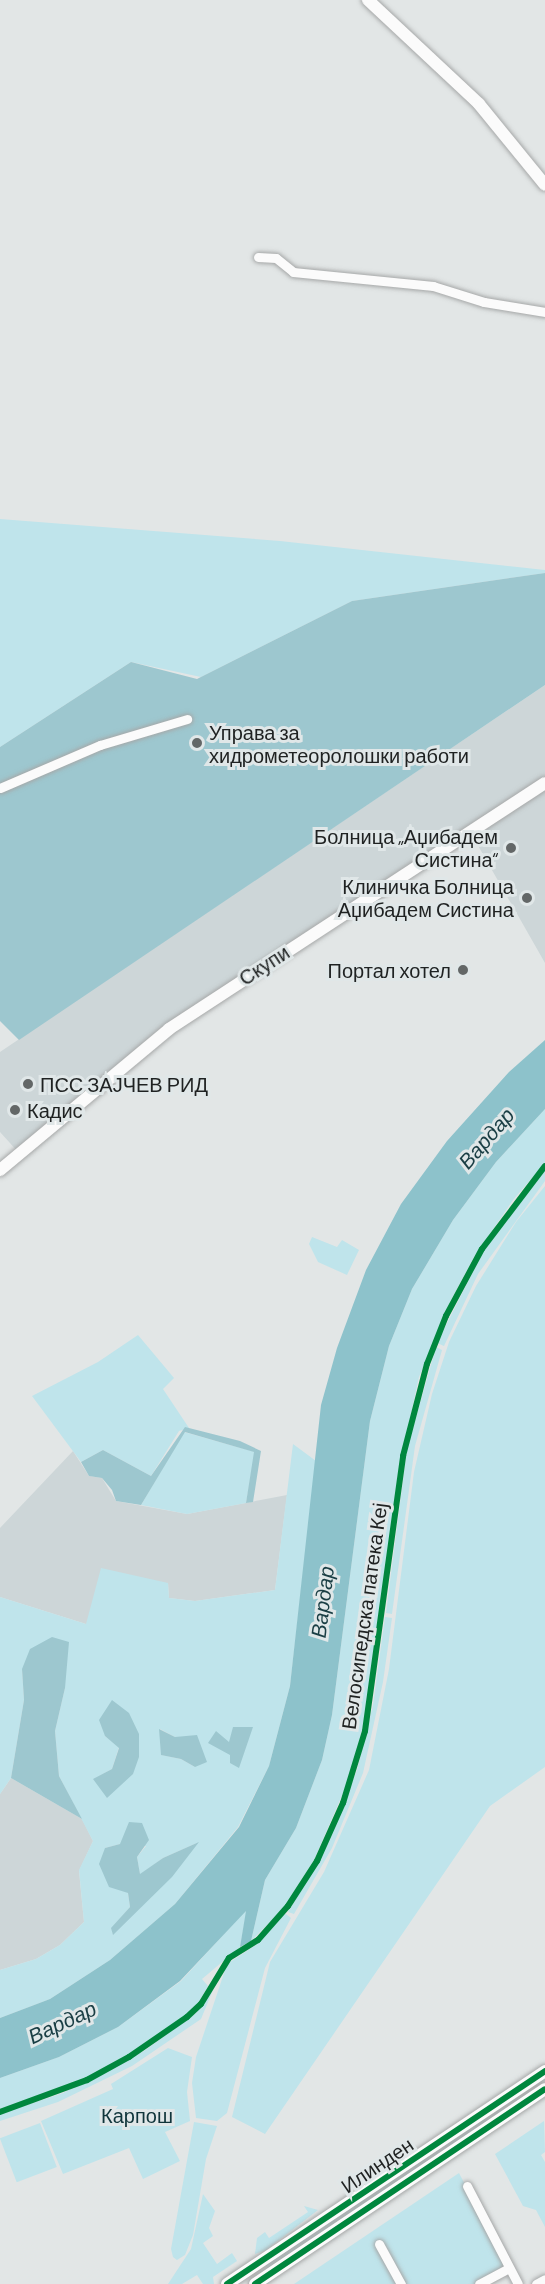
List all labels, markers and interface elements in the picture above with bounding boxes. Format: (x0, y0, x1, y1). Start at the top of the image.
place label: Управа за хидрометеоролошки работи (209, 720, 469, 767)
marker: Управа за хидрометеоролошки работи (190, 736, 204, 750)
place label: Болница „Аџибадем Систина“ (314, 825, 498, 872)
marker: Болница „Аџибадем Систина“ (502, 839, 520, 857)
place label: Клиничка Болница Аџибадем Систина (338, 874, 514, 921)
marker: Клиничка Болница Аџибадем Систина (518, 889, 536, 907)
street label: Скупи (234, 940, 294, 990)
place label: Портал хотел (328, 958, 451, 982)
marker: Портал хотел (456, 963, 470, 977)
place label: ПСС ЗАЈЧЕВ РИД (40, 1072, 208, 1096)
marker: ПСС ЗАЈЧЕВ РИД (21, 1077, 35, 1091)
place label: Кадис (27, 1098, 83, 1122)
water label: Вардар (453, 1102, 519, 1174)
marker: Кадис (8, 1103, 22, 1117)
street label: Велосипедска патека Кеј (336, 1501, 392, 1731)
water label: Вардар (305, 1565, 339, 1639)
water label: Вардар (24, 1995, 100, 2049)
park label: Карпош (101, 2103, 173, 2127)
street label: Илинден (336, 2132, 418, 2198)

